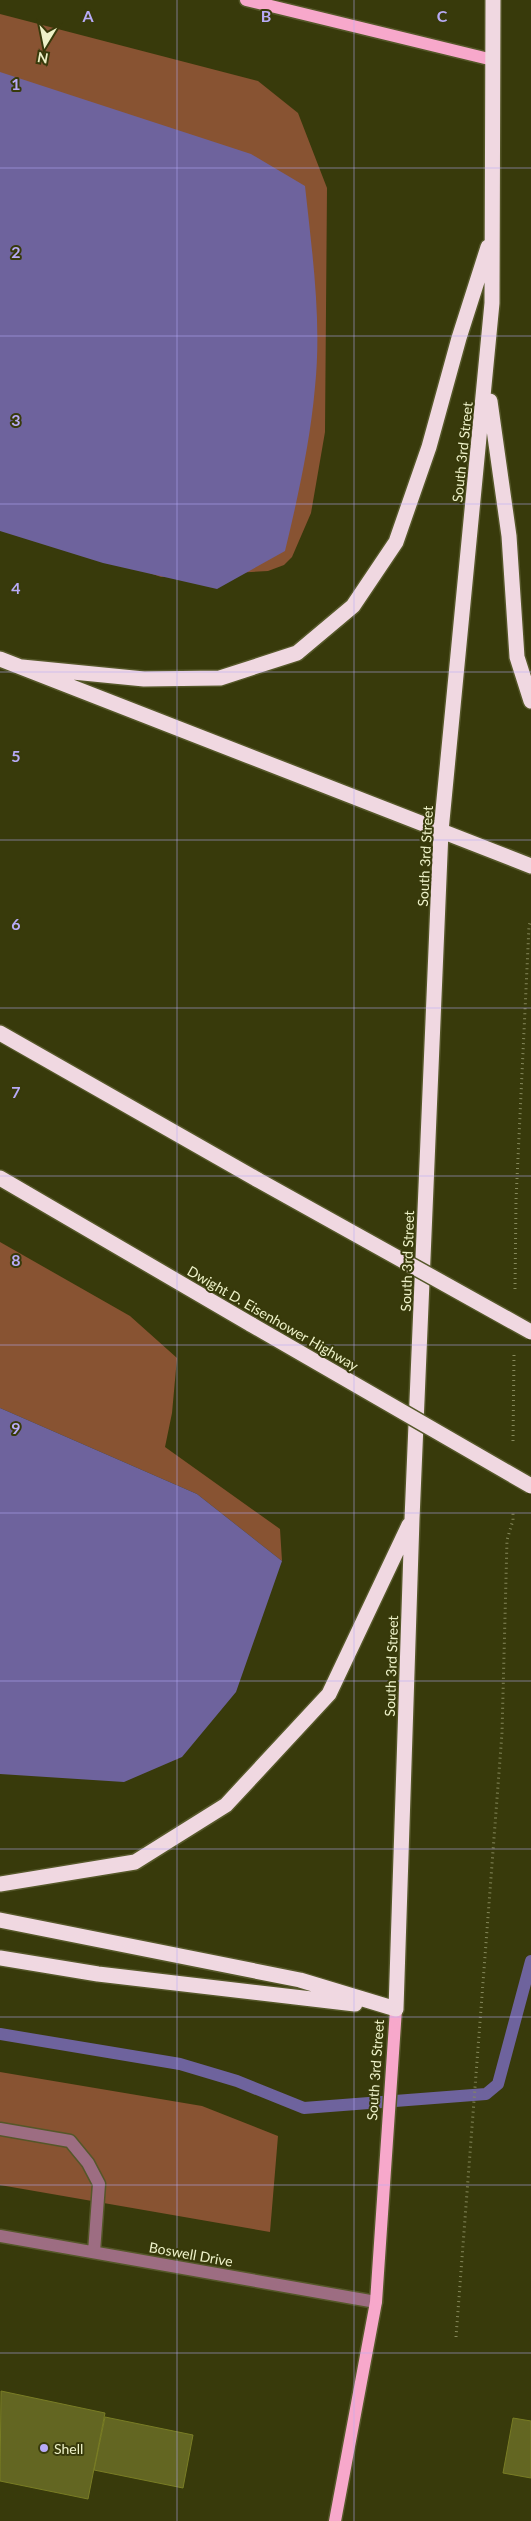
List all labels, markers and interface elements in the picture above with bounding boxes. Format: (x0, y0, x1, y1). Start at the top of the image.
text: A (81, 6, 94, 25)
text: B (261, 6, 271, 25)
text: C (437, 6, 448, 25)
north arrow (20, 20, 70, 70)
text: N (36, 49, 49, 68)
text: 1 (11, 74, 21, 93)
text: 2 (11, 242, 21, 261)
street label: South 3rd Street (448, 401, 476, 503)
text: 3 (11, 410, 21, 429)
text: 4 (11, 578, 21, 597)
text: 5 (11, 746, 21, 765)
street label: South 3rd Street (414, 805, 436, 907)
text: 6 (11, 914, 21, 933)
text: 7 (11, 1082, 21, 1101)
street label: South 3rd Street (397, 1210, 417, 1312)
text: 8 (11, 1250, 21, 1269)
street label: Dwight D. Eisenhower Highway (184, 1262, 362, 1374)
text: 9 (11, 1418, 21, 1437)
street label: South 3rd Street (381, 1615, 401, 1717)
street label: South 3rd Street (363, 2019, 387, 2121)
street label: Boswell Drive (148, 2238, 234, 2270)
place label: Shell (54, 2440, 83, 2457)
marker: Shell (38, 2442, 50, 2454)

